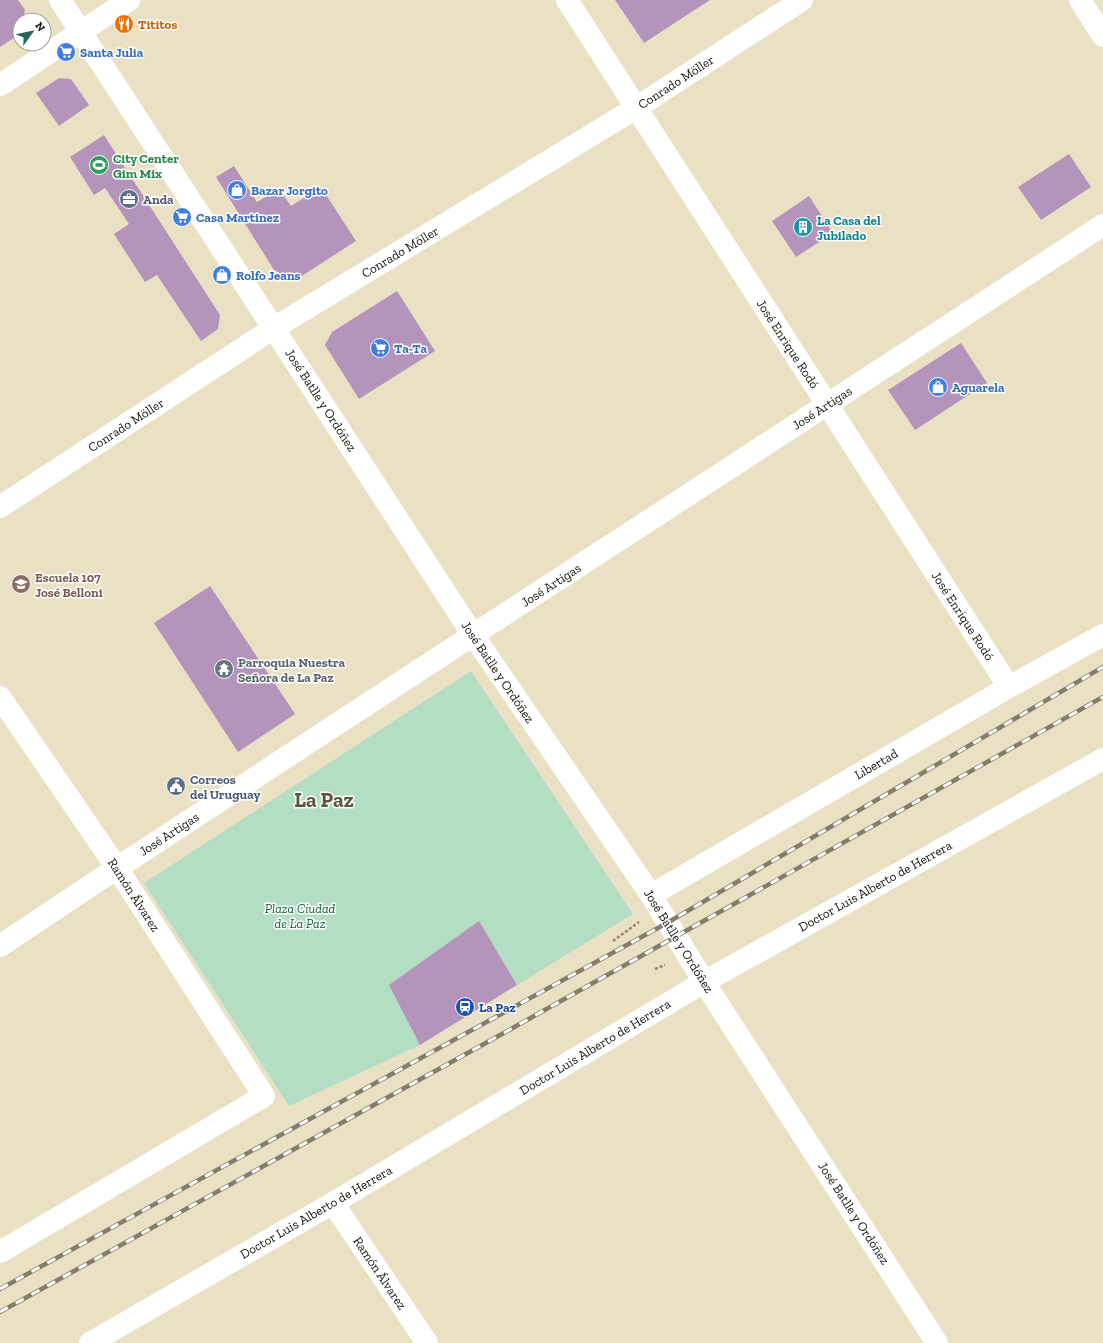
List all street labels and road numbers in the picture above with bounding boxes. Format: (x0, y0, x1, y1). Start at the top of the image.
street label: Conrado Möller (635, 52, 717, 112)
street label: Conrado Möller (359, 223, 441, 281)
street label: José Enrique Rodó (754, 297, 822, 391)
street label: José Batlle y Ordóñez (282, 346, 360, 454)
street label: José Artigas (789, 383, 855, 433)
street label: Conrado Möller (85, 395, 167, 455)
street label: José Artigas (518, 560, 584, 610)
street label: José Enrique Rodó (929, 569, 997, 663)
street label: José Batlle y Ordóñez (458, 618, 538, 726)
street label: Libertad (852, 746, 900, 782)
street label: José Artigas (136, 809, 202, 859)
street label: Doctor Luis Alberto de Herrera (796, 837, 955, 935)
street label: Ramón Álvarez (105, 856, 163, 934)
street label: José Batlle y Ordóñez (641, 886, 717, 996)
street label: Doctor Luis Alberto de Herrera (517, 996, 674, 1098)
street label: José Batlle y Ordóñez (815, 1159, 893, 1267)
street label: Doctor Luis Alberto de Herrera (237, 1162, 395, 1262)
street label: Ramón Álvarez (350, 1234, 410, 1312)

